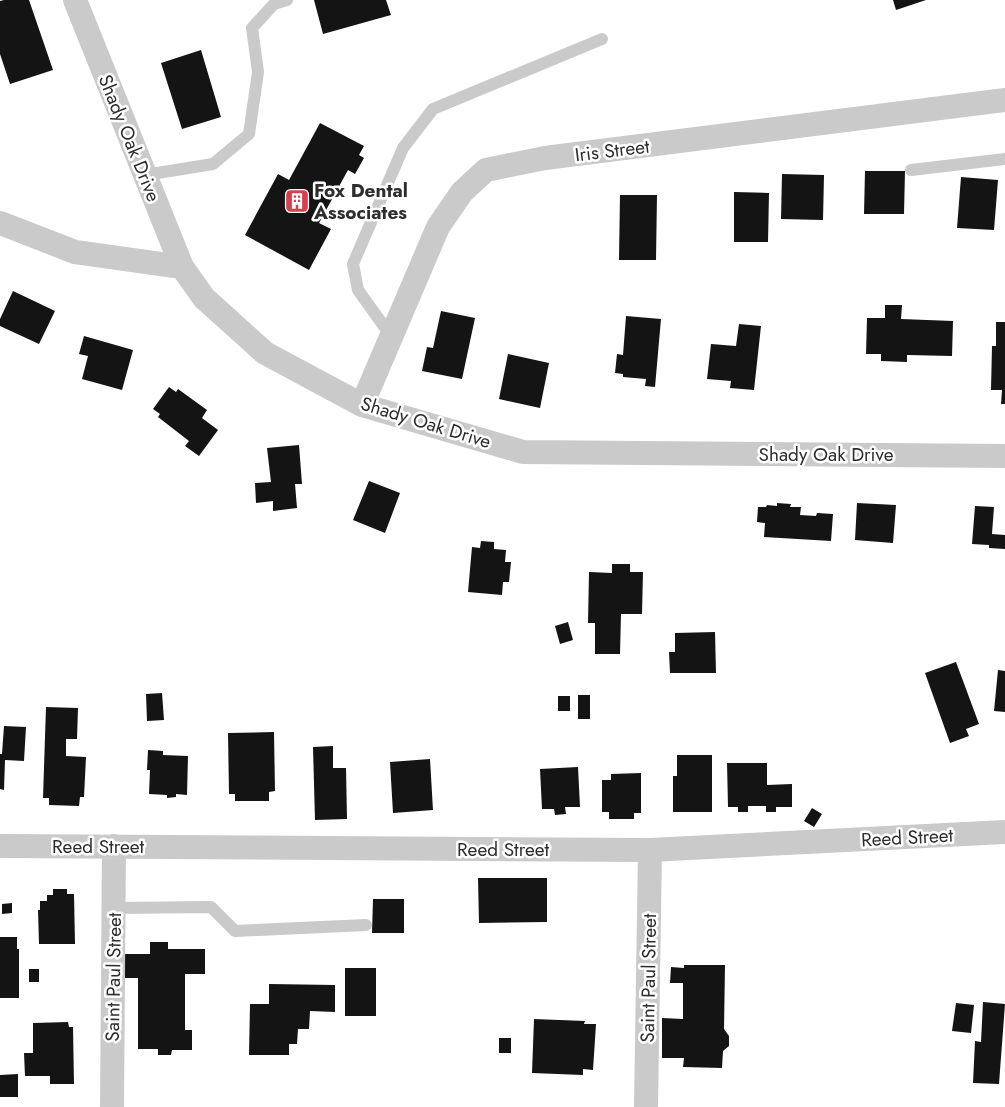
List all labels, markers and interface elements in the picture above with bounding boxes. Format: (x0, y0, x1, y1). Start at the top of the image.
street label: Shady Oak Drive (92, 71, 167, 206)
street label: Iris Street (573, 132, 651, 168)
place label: Fox Dental Associates (313, 177, 408, 226)
building icon: Fox Dental Associates (284, 188, 310, 214)
street label: Shady Oak Drive (357, 390, 494, 455)
street label: Shady Oak Drive (759, 441, 894, 468)
street label: Reed Street (860, 822, 954, 853)
street label: Reed Street (52, 833, 144, 860)
street label: Reed Street (457, 836, 549, 863)
street label: Saint Paul Street (99, 912, 128, 1042)
street label: Saint Paul Street (634, 913, 663, 1043)

